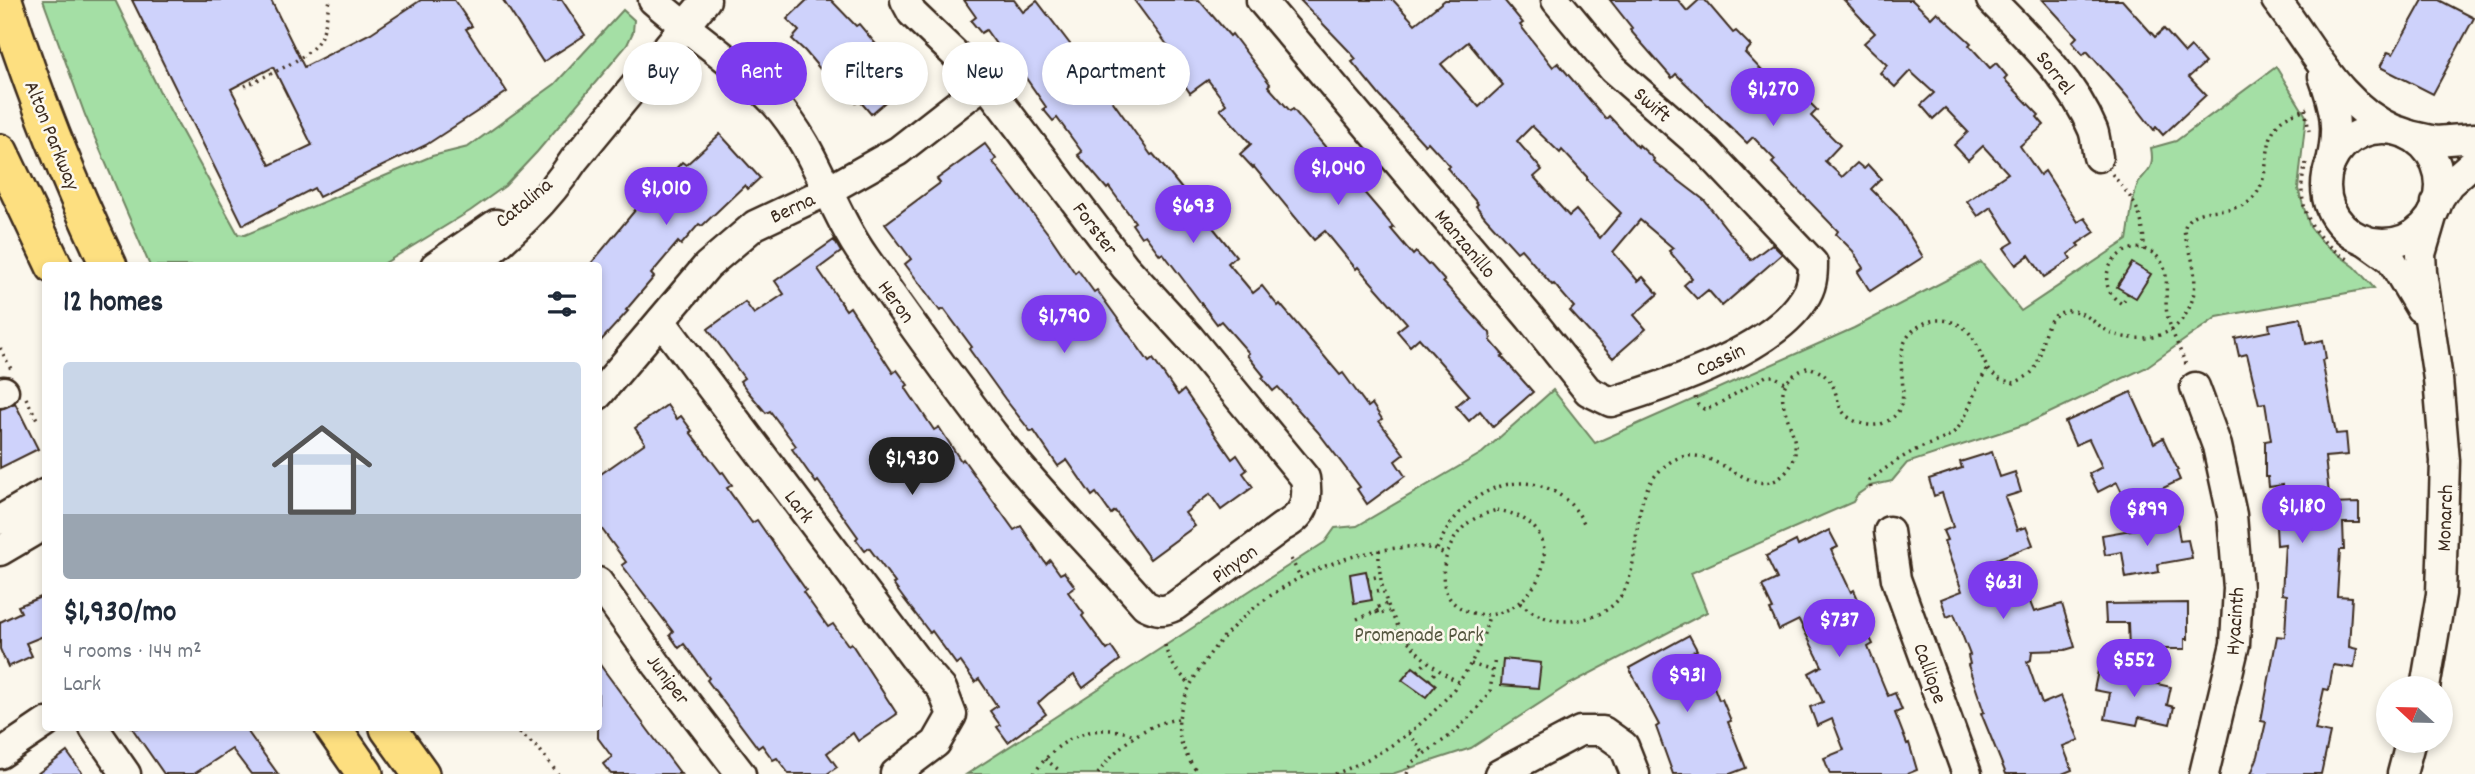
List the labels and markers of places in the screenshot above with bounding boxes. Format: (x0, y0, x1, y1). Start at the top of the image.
pin: $1,270 (1716, 68, 1830, 128)
pin: $1,040 (1281, 148, 1395, 207)
pin: $1,010 (609, 168, 723, 227)
pin: $693 (1152, 186, 1234, 245)
pin: $1,790 (1007, 296, 1121, 355)
pin: $1,930 (855, 438, 969, 497)
pin: $1,180 (2245, 486, 2359, 545)
pin: $899 (2106, 489, 2188, 548)
pin: $631 (1962, 562, 2044, 621)
pin: $737 (1798, 600, 1880, 659)
pin: $552 (2093, 640, 2175, 699)
pin: $931 (1646, 654, 1728, 714)

